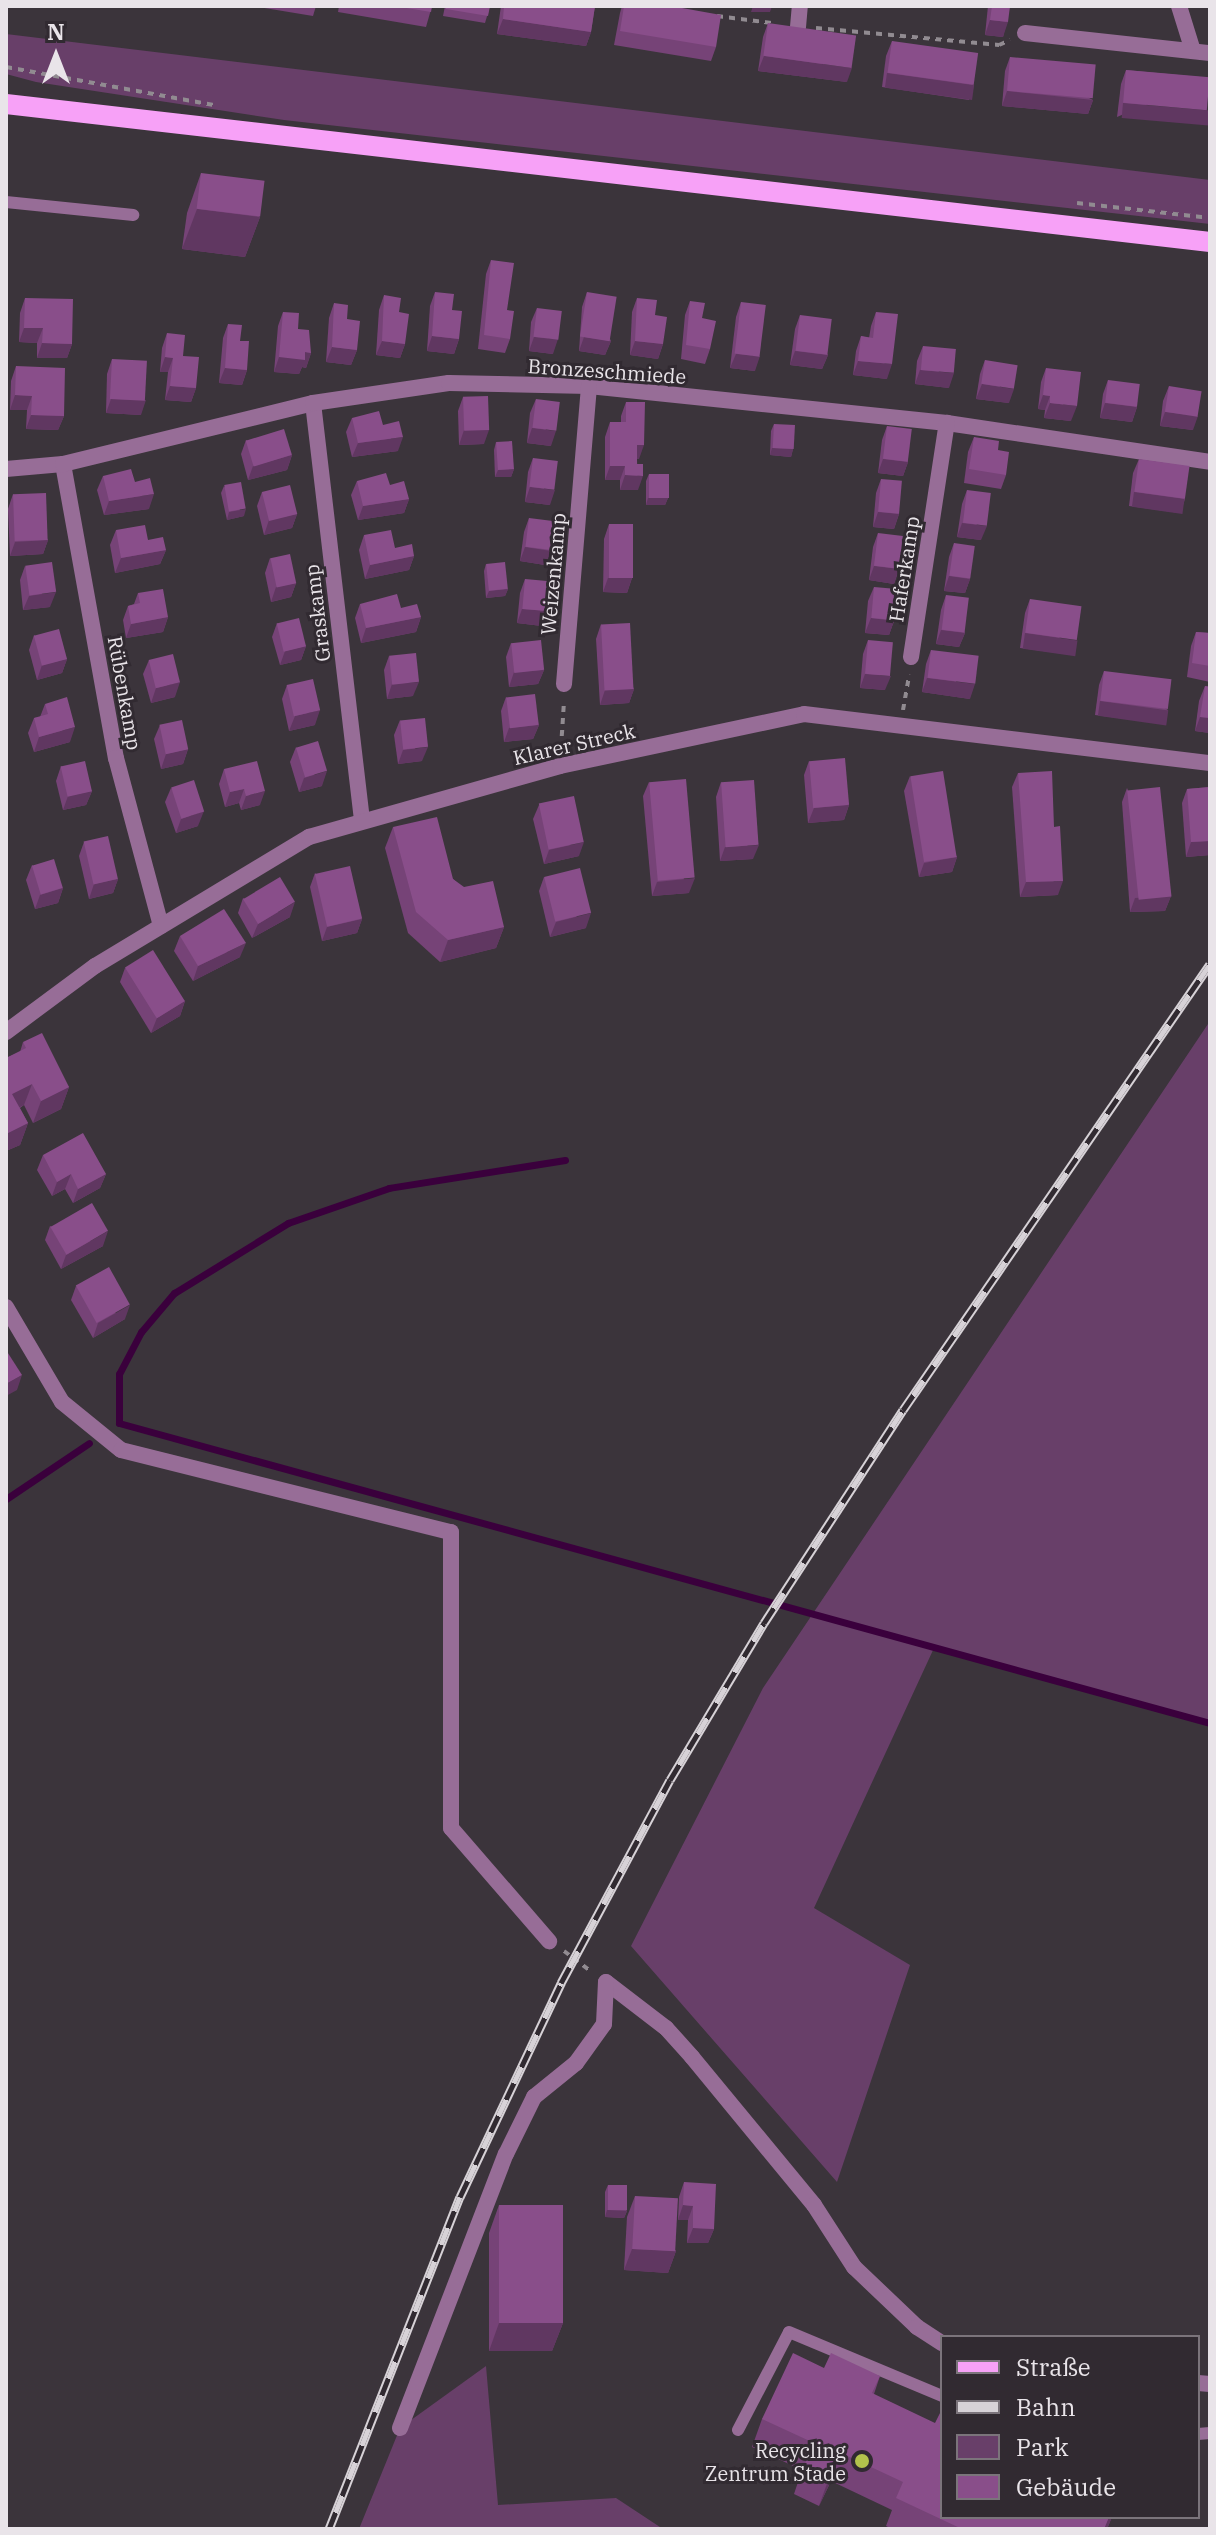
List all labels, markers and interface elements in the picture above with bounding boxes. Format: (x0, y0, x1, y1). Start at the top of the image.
north arrow (16, 16, 96, 96)
text: N (47, 17, 65, 46)
street label: Bronzeschmiede (527, 353, 687, 389)
street label: Weizenkamp (536, 512, 570, 636)
street label: Haferkamp (884, 514, 924, 624)
street label: Graskamp (299, 563, 335, 663)
street label: Rübenkamp (103, 634, 147, 752)
street label: Klarer Streck (511, 718, 637, 770)
legend (940, 2335, 1200, 2519)
text: Straße (1016, 2351, 1091, 2383)
text: Bahn (1016, 2391, 1076, 2423)
text: Park (1016, 2431, 1068, 2463)
place label: Recycling Zentrum Stade (705, 2438, 846, 2485)
marker: Recycling Zentrum Stade (853, 2452, 871, 2470)
text: Gebäude (1016, 2471, 1116, 2503)

